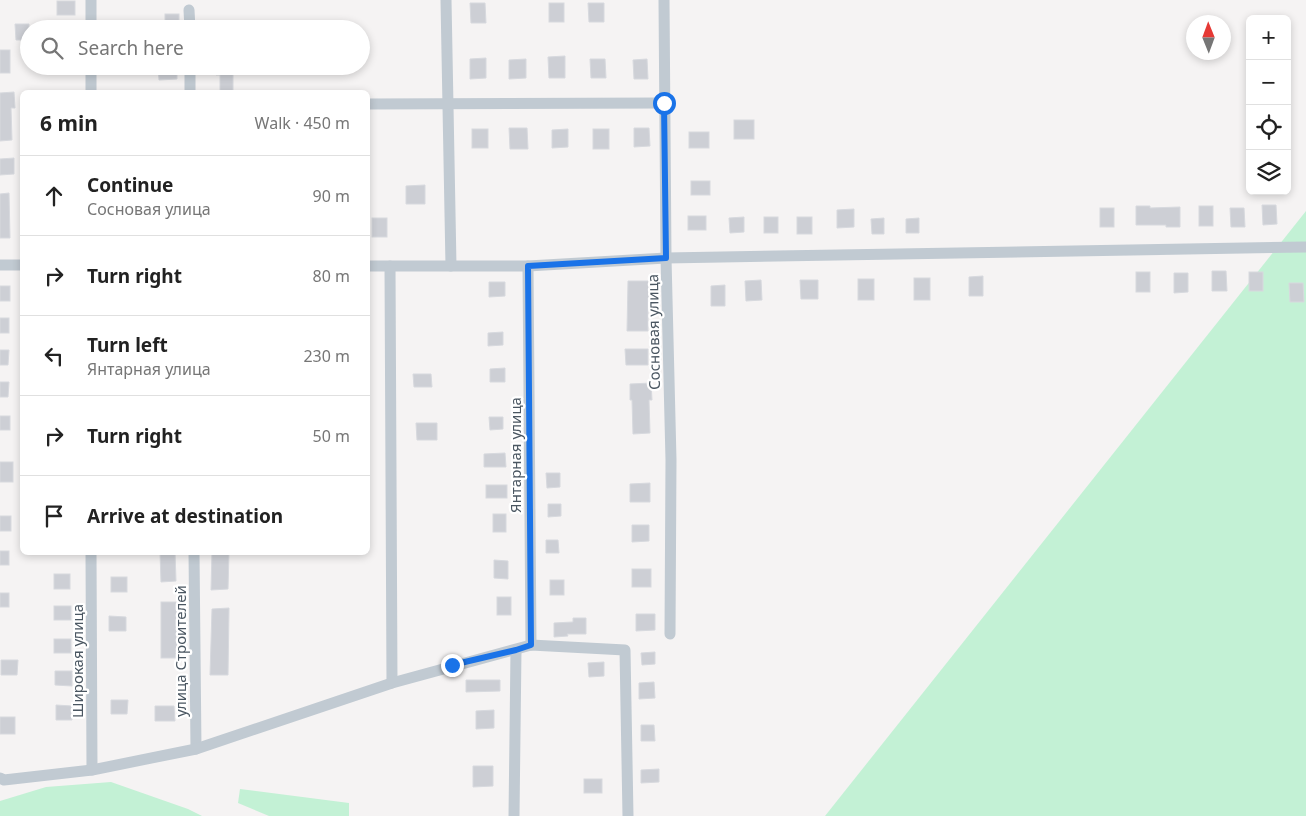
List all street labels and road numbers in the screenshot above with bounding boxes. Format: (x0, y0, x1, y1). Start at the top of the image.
street label: Сосновая улица (642, 274, 664, 390)
street label: Янтарная улица (505, 397, 525, 513)
street label: улица Строителей (170, 585, 190, 717)
street label: Широкая улица (67, 604, 87, 718)

